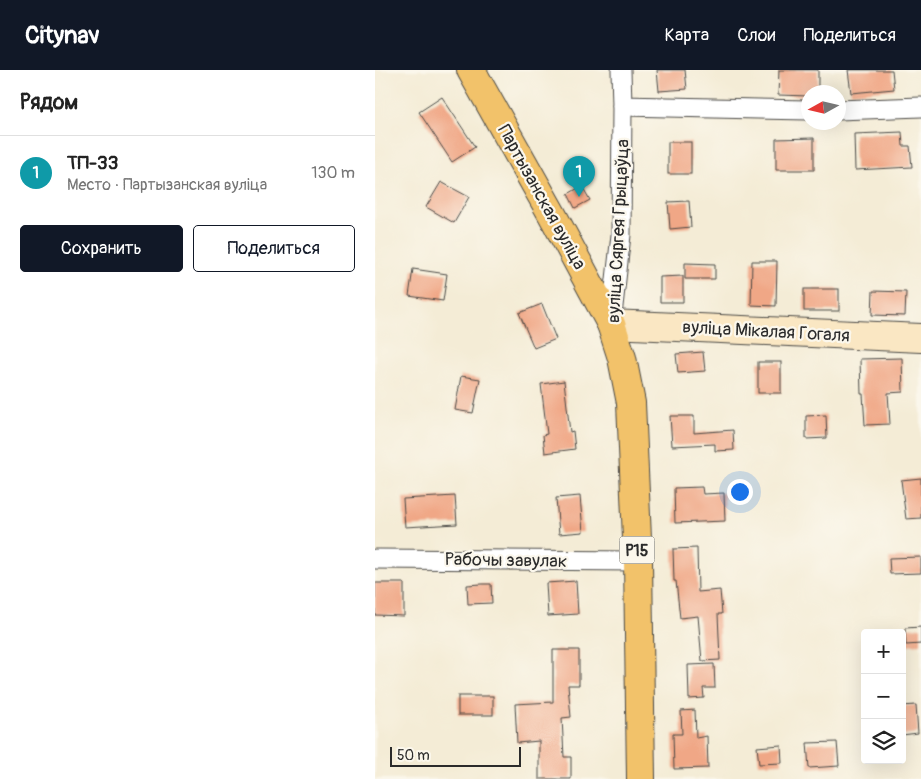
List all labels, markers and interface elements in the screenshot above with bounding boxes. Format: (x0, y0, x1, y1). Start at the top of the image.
text: Citynav (25, 21, 100, 50)
text: Карта (665, 24, 709, 47)
text: Слои (737, 24, 775, 47)
text: Поделиться (803, 24, 896, 47)
north arrow (801, 85, 846, 130)
text: Рядом (20, 89, 78, 116)
street label: Партызанская вуліца (492, 121, 591, 274)
street label: вуліца Сяргея Грыцаўца (602, 139, 635, 323)
text: ТП-33 (67, 151, 118, 175)
pin: 1 (563, 156, 595, 197)
text: 1 (33, 163, 39, 183)
text: 130 m (311, 163, 355, 183)
text: Место · Партызанская вуліца (67, 175, 267, 195)
button: Сохранить (20, 225, 183, 272)
button: Поделиться (193, 225, 355, 272)
street label: вуліца Мікалая Гогаля (682, 316, 850, 347)
your location (727, 479, 753, 505)
road number: Р15 (619, 536, 655, 564)
street label: Рабочы завулак (445, 548, 567, 573)
map controls (861, 629, 906, 764)
button: + (861, 629, 906, 674)
button: − (861, 674, 906, 719)
button: layers (861, 719, 906, 764)
scale bar (390, 744, 521, 767)
text: 50 m (397, 747, 430, 764)

